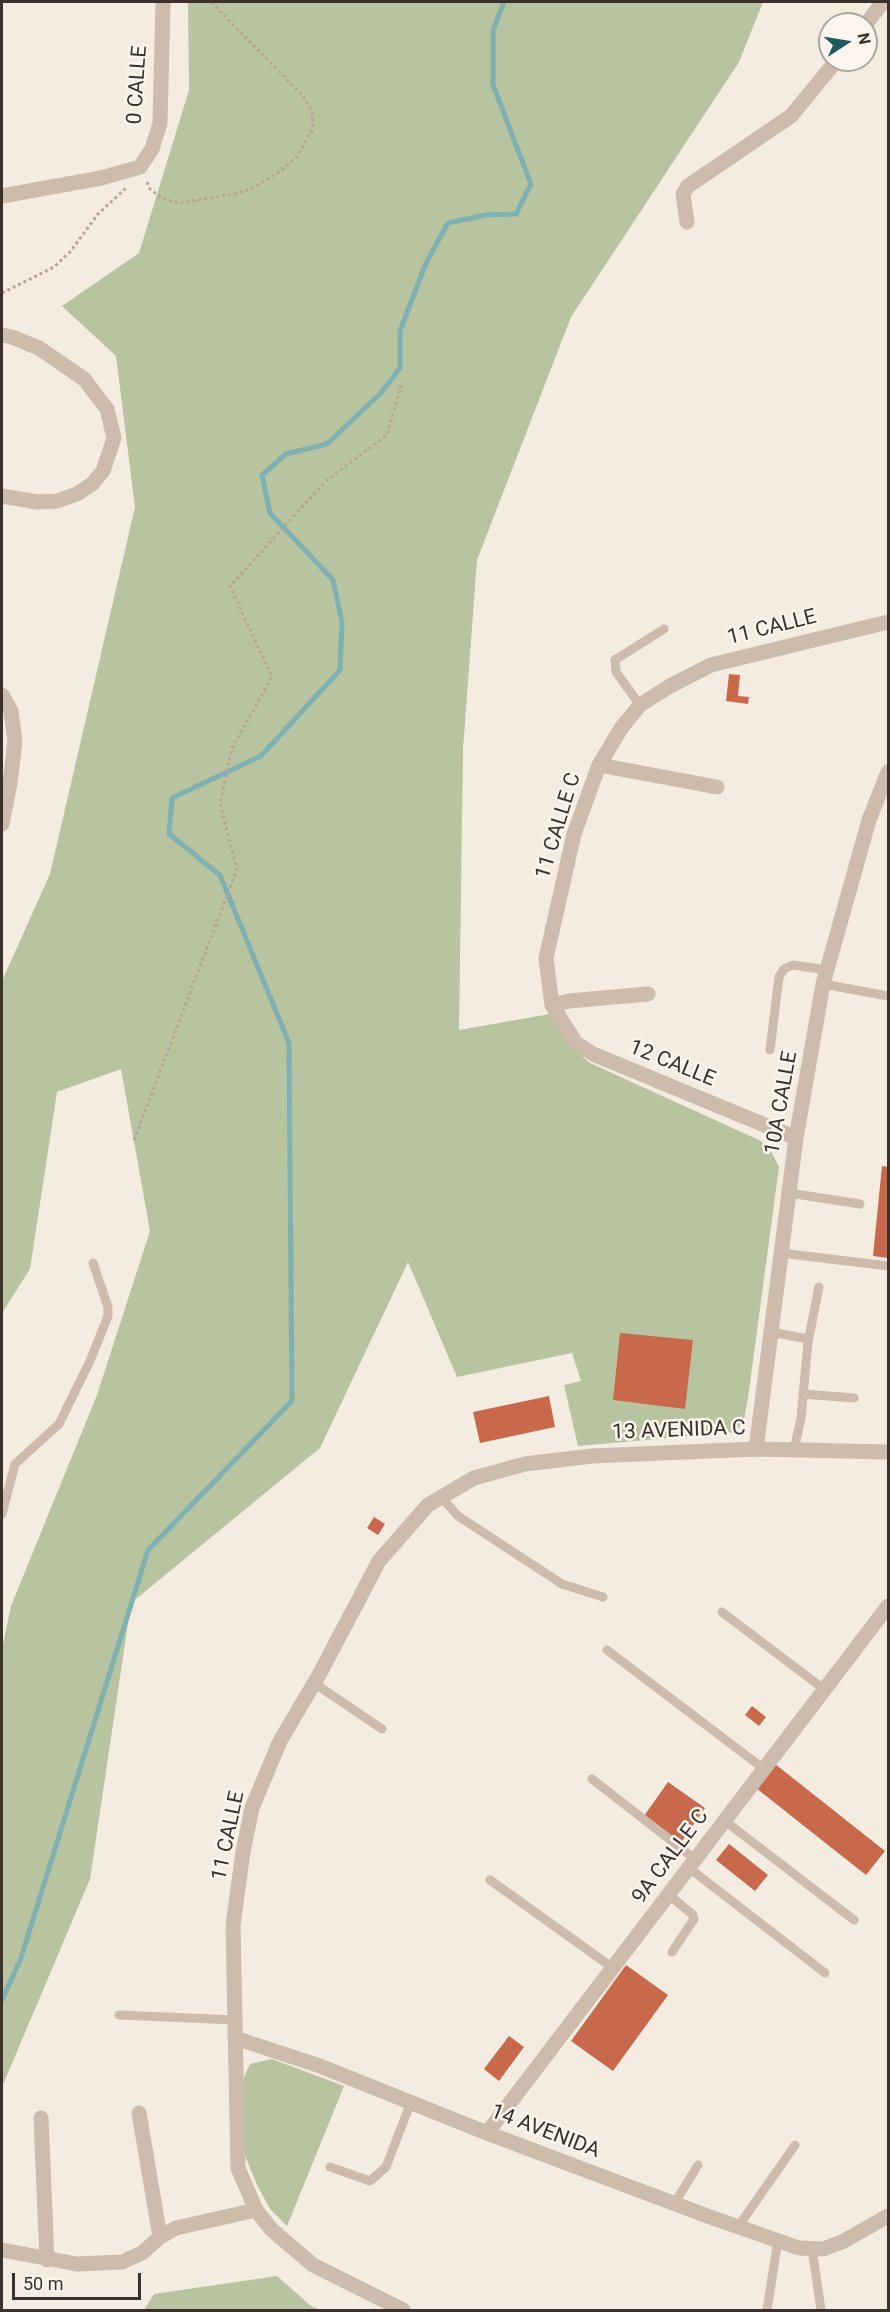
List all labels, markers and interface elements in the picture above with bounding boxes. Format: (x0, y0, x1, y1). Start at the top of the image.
north arrow (818, 12, 878, 72)
text: N (854, 31, 875, 46)
street label: 0 CALLE (123, 45, 153, 125)
street label: 11 CALLE (725, 605, 819, 651)
street label: 11 CALLE C (531, 770, 587, 882)
street label: 12 CALLE (625, 1035, 719, 1093)
street label: 10A CALLE (761, 1049, 803, 1157)
street label: 13 AVENIDA C (612, 1416, 746, 1446)
street label: 11 CALLE (207, 1789, 251, 1883)
street label: 9A CALLE C (627, 1805, 715, 1909)
street label: 14 AVENIDA (487, 2100, 603, 2164)
scale bar (15, 2261, 144, 2299)
text: 50 m (23, 2273, 63, 2294)

